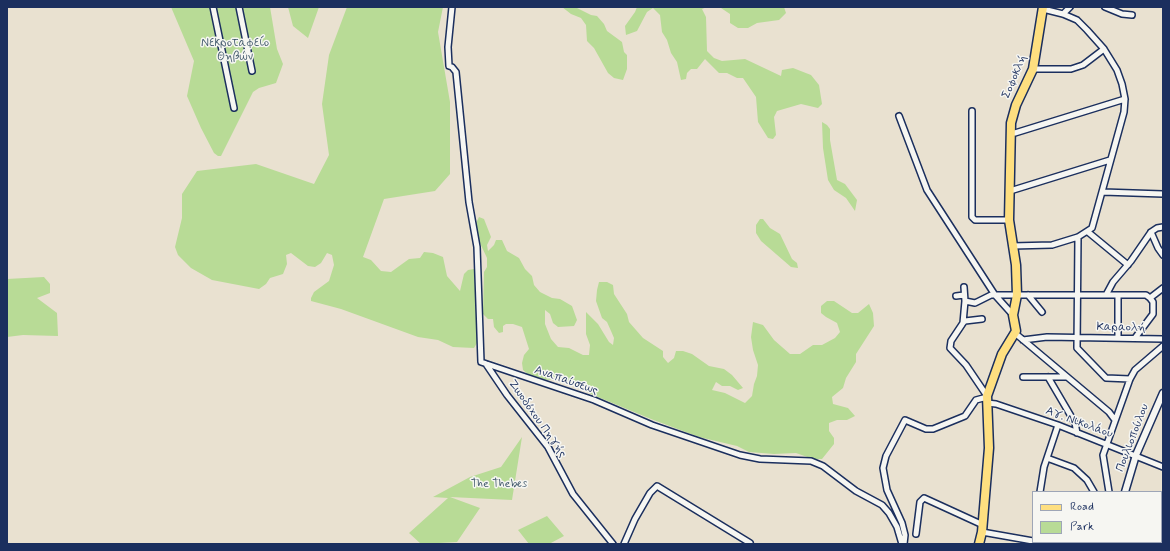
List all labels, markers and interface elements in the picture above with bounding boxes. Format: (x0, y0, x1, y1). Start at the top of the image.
park label: Νεκροταφείο Θηβών (201, 36, 269, 64)
street label: Σοφοκλή (999, 53, 1031, 101)
street label: Καραολή (1096, 320, 1146, 336)
street label: Αναπαύσεως (532, 363, 600, 399)
street label: Ζωοδόχου Πηγής (505, 377, 569, 461)
street label: Πουλιοπούλου (1113, 402, 1153, 474)
street label: Αγ. Νικολάου (1043, 404, 1115, 442)
park label: The Thebes (471, 477, 527, 491)
legend (1032, 491, 1162, 543)
text: Road (1070, 499, 1094, 515)
text: Park (1070, 519, 1094, 535)

